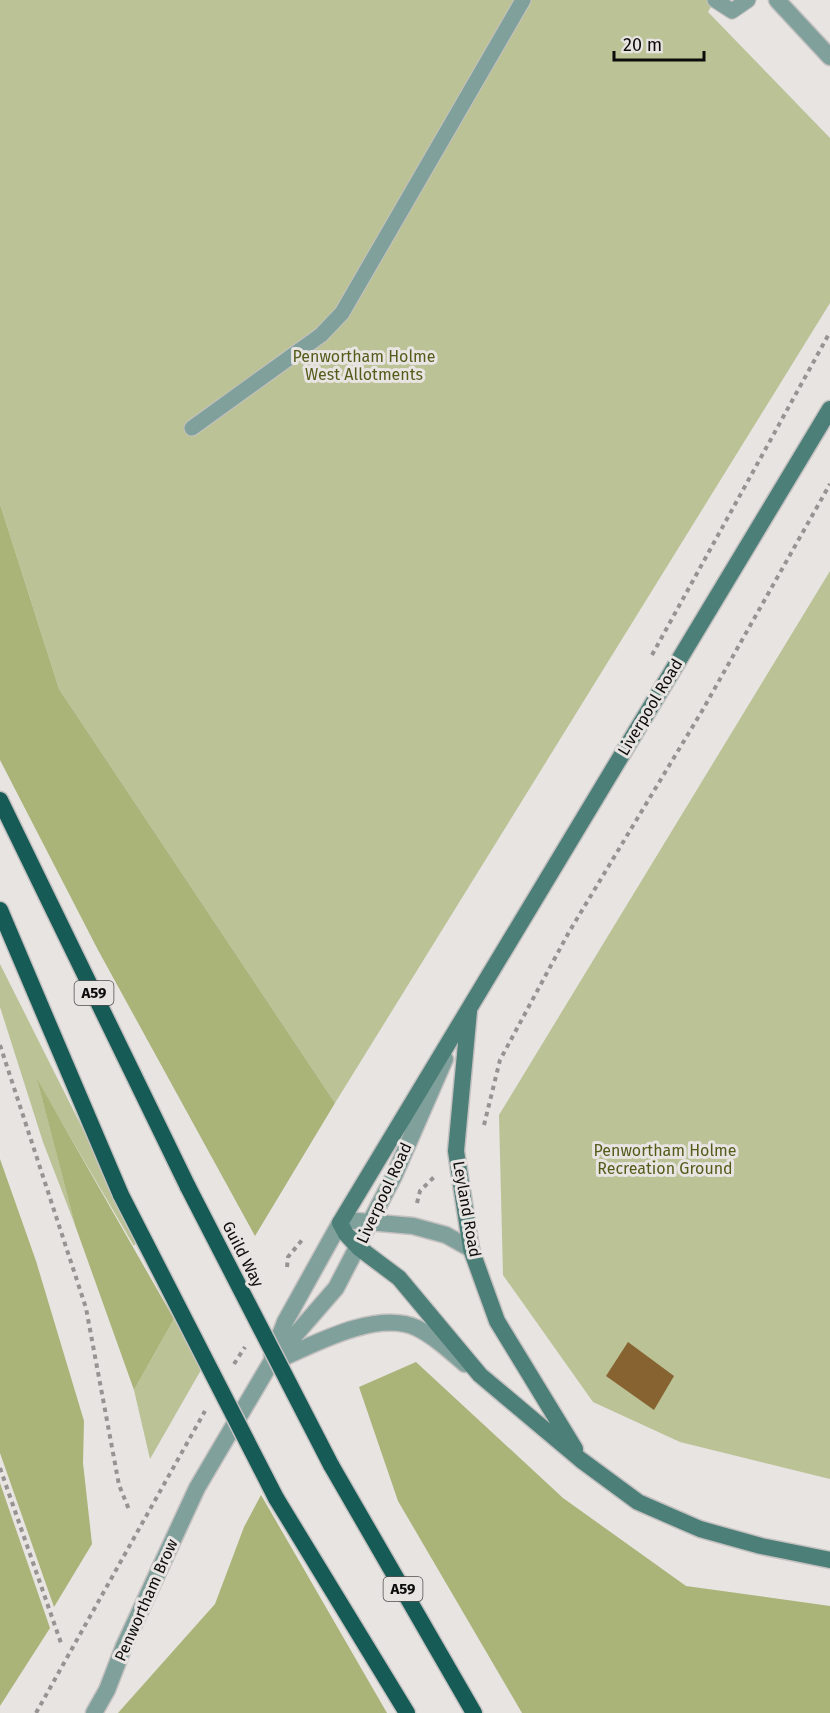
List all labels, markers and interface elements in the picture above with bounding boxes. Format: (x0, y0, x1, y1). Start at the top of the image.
scale bar (614, 24, 704, 62)
text: 20 m (623, 34, 662, 56)
park label: Penwortham Holme West Allotments (292, 347, 436, 384)
street label: Liverpool Road (614, 655, 686, 759)
road number: A59 (74, 981, 113, 1005)
street label: Liverpool Road (352, 1139, 416, 1247)
park label: Penwortham Holme Recreation Ground (593, 1141, 737, 1178)
street label: Leyland Road (449, 1159, 485, 1259)
street label: Guild Way (218, 1218, 268, 1290)
street label: Penwortham Brow (110, 1535, 182, 1664)
road number: A59 (384, 1577, 422, 1601)

